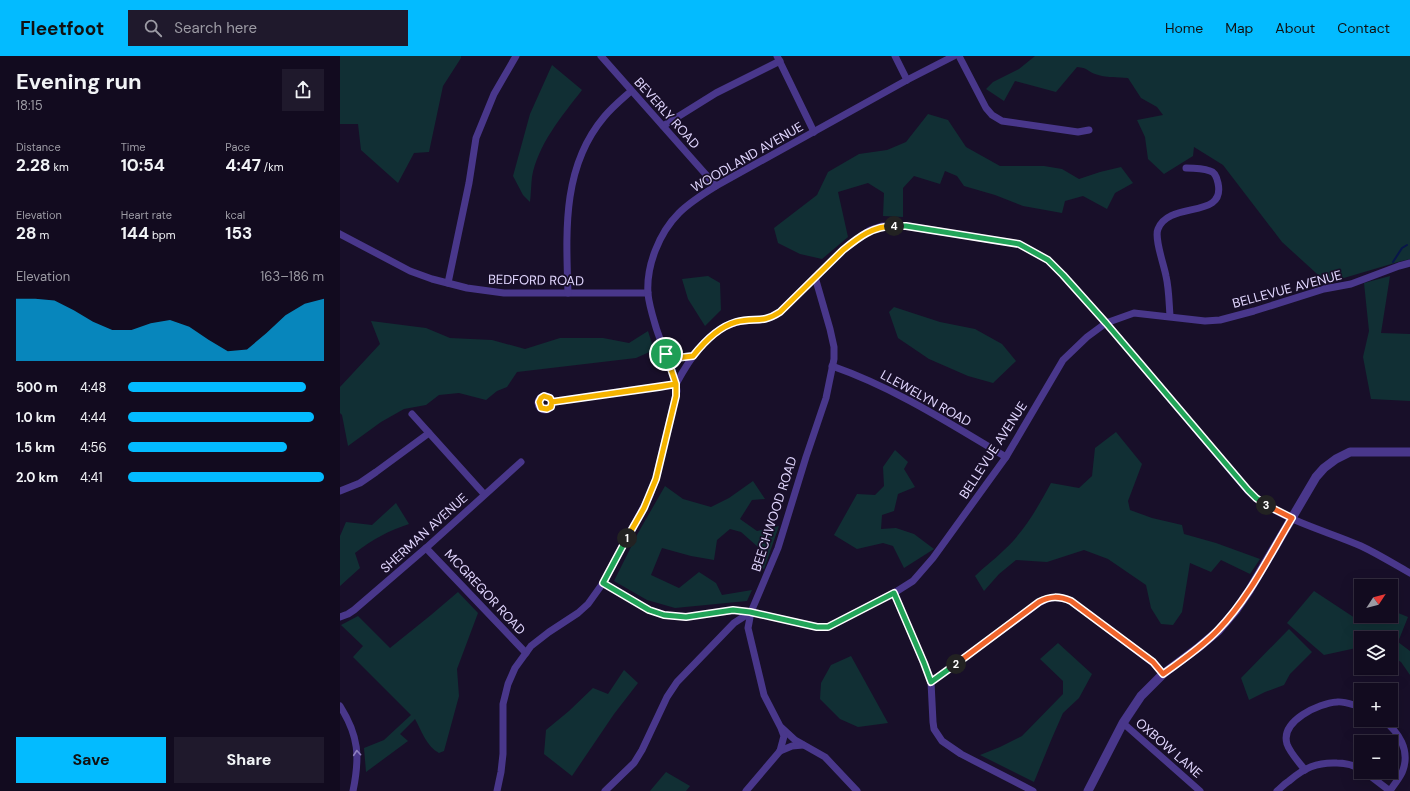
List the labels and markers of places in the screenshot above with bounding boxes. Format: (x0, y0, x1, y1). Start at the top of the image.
pin: 4 (884, 216, 904, 236)
pin (649, 337, 683, 371)
pin: 3 (1256, 495, 1276, 515)
pin: 1 (617, 528, 637, 548)
pin: 2 (946, 654, 966, 674)

